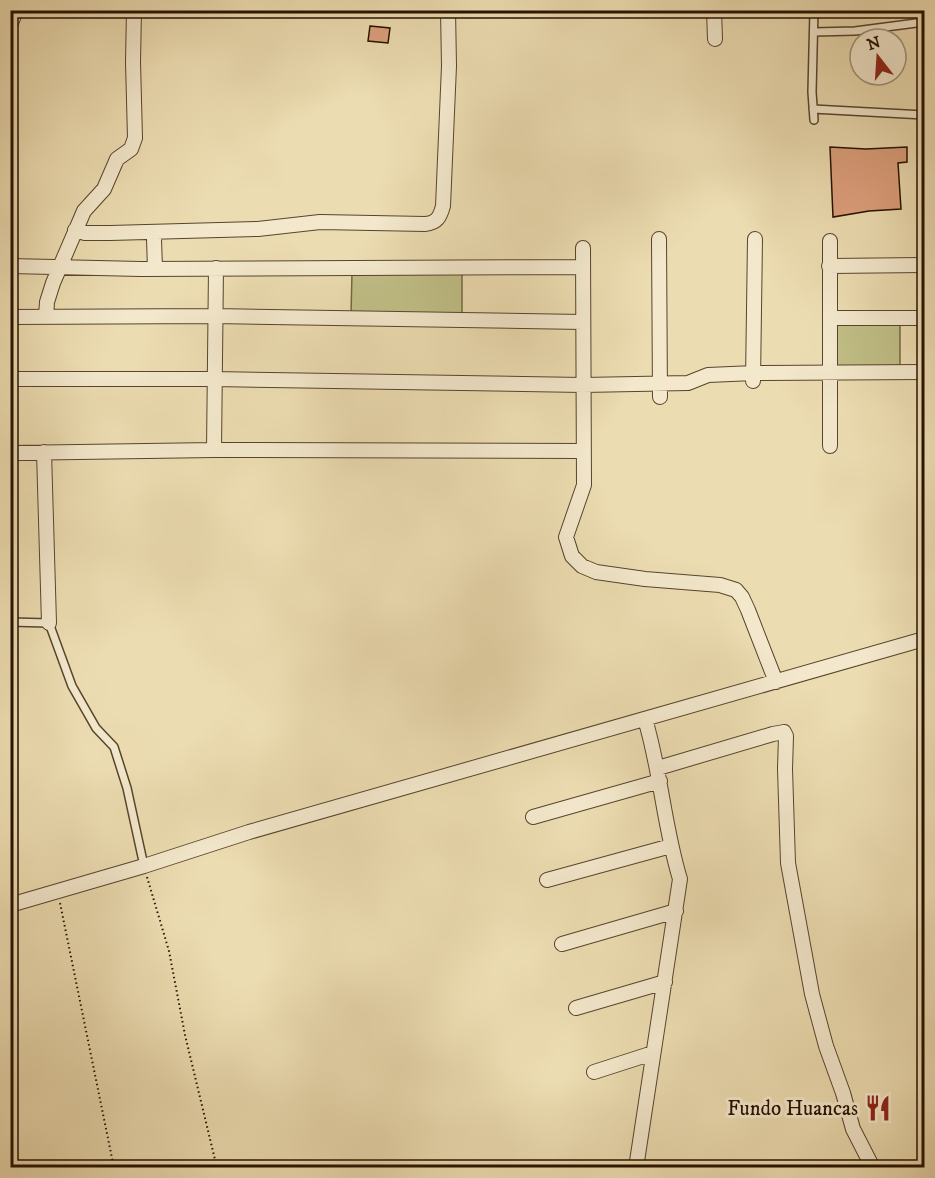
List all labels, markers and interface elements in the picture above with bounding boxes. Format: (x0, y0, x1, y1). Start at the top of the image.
north arrow (848, 27, 908, 87)
text: N (865, 32, 883, 55)
restaurant icon: Fundo Huancas (863, 1093, 893, 1123)
place label: Fundo Huancas (727, 1096, 858, 1122)

